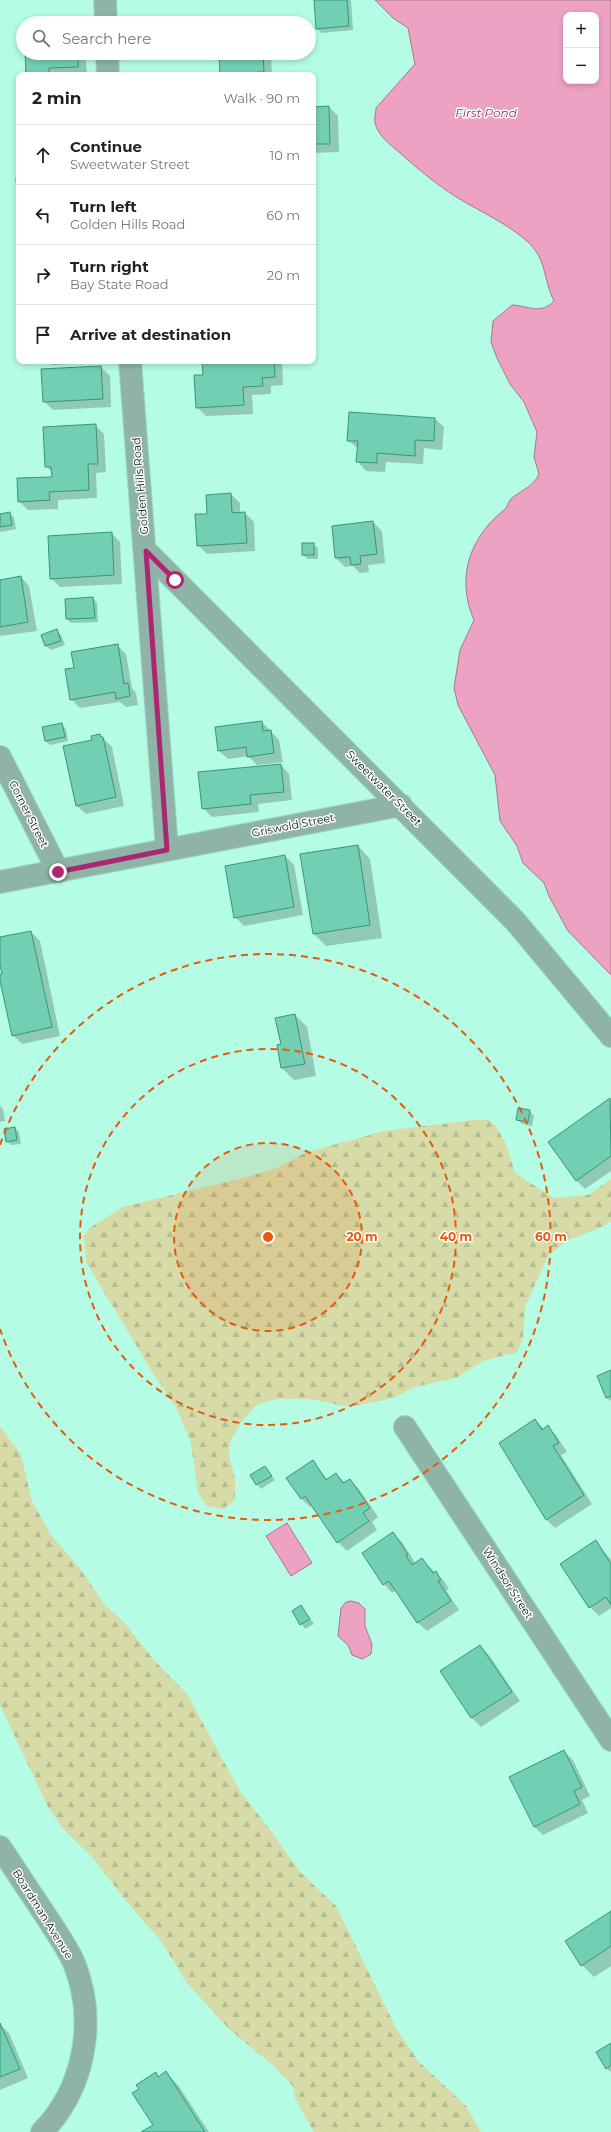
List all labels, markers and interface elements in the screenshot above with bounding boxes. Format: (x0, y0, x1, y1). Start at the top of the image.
map controls (563, 12, 599, 84)
button: + (563, 12, 599, 48)
search box (16, 16, 316, 60)
icon: search (30, 27, 52, 49)
text: Search here (62, 29, 151, 48)
button: − (563, 48, 599, 84)
text: 2 min (32, 88, 82, 108)
text: Walk · 90 m (224, 90, 300, 106)
water label: First Pond (455, 105, 518, 120)
text: Continue (70, 137, 142, 156)
icon: ahead (32, 144, 54, 166)
text: 10 m (270, 147, 300, 163)
text: Sweetwater Street (70, 156, 190, 172)
text: Turn left (70, 197, 137, 216)
icon: left (32, 204, 54, 226)
text: 60 m (266, 207, 300, 223)
text: Golden Hills Road (70, 216, 185, 232)
text: Turn right (70, 257, 149, 276)
icon: right (32, 264, 54, 286)
text: 20 m (267, 267, 300, 283)
text: Bay State Road (70, 276, 169, 292)
icon: arrive (32, 324, 54, 346)
text: Arrive at destination (70, 325, 231, 344)
street label: Golden Hills Road (129, 437, 151, 535)
route start (166, 571, 184, 589)
street label: Sweetwater Street (343, 747, 425, 829)
street label: Corner Street (6, 778, 52, 850)
street label: Griswold Street (250, 810, 336, 840)
route end (49, 863, 67, 881)
text: 20 m (346, 1229, 378, 1244)
text: 40 m (440, 1229, 472, 1244)
text: 60 m (535, 1229, 567, 1244)
centre of rings (261, 1230, 275, 1244)
street label: Windsor Street (480, 1545, 537, 1622)
street label: Boardman Avenue (10, 1866, 77, 1962)

